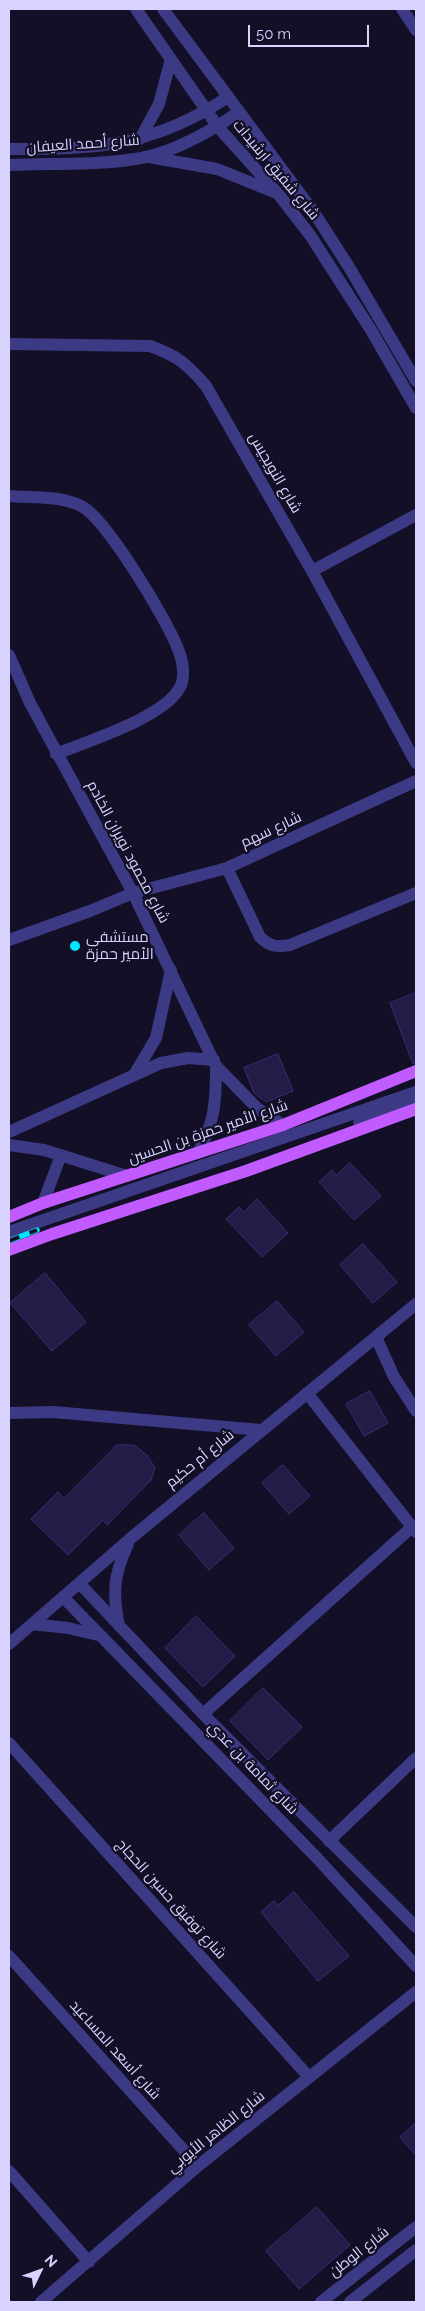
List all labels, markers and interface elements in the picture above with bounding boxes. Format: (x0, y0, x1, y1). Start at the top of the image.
scale bar (250, 15, 371, 47)
text: 50 m (256, 25, 291, 43)
street label: شارع شفيق ارشيدات (229, 116, 323, 224)
street label: شارع أحمد العيفان (26, 131, 140, 157)
street label: شارع النويجيس (245, 429, 305, 517)
street label: شارع محمود نويران الخادم (83, 778, 173, 926)
street label: شارع سهم (238, 808, 304, 852)
place label: مستشفى الأمير حمزة (86, 928, 154, 963)
marker: مستشفى الأمير حمزة (68, 939, 82, 953)
street label: شارع الأمير حمزة بن الحسين (126, 1096, 290, 1168)
street label: شارع أم حكيم (162, 1426, 238, 1492)
street label: شارع ثمامة بن عدي (204, 1718, 302, 1818)
street label: شارع توفيق حسين الحجاج (112, 1835, 230, 1963)
street label: شارع أسعد المساعيد (66, 1997, 164, 2103)
street label: شارع الظاهر الأيوبي (163, 2087, 269, 2177)
street label: شارع الوطن (325, 2223, 393, 2281)
north arrow (15, 2246, 65, 2296)
text: N (42, 2252, 61, 2270)

